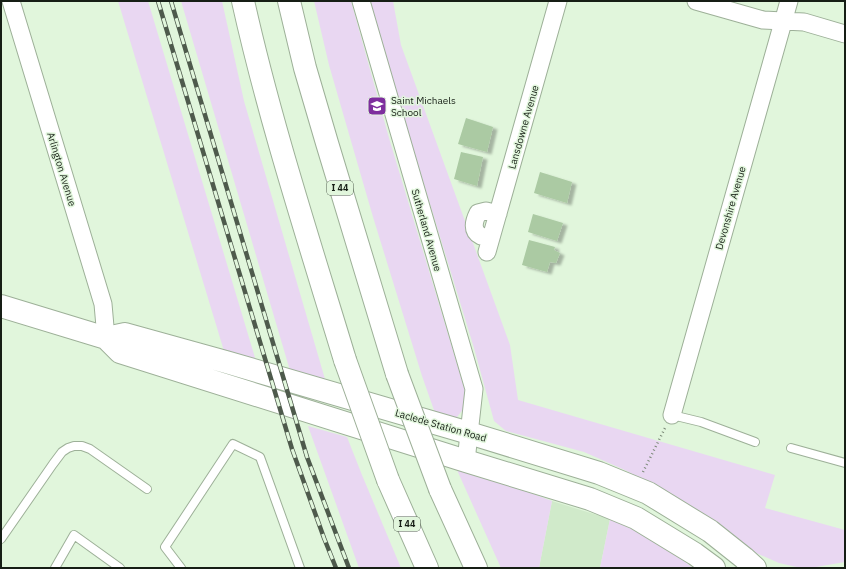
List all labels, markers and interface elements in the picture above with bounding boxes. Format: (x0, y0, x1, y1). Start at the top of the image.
street label: Lansdowne Avenue (505, 83, 542, 171)
place label: Saint Michaels School (391, 94, 456, 119)
school or university icon: Saint Michaels School (366, 95, 388, 117)
street label: Arlington Avenue (44, 131, 79, 208)
street label: Devonshire Avenue (712, 164, 749, 251)
road number: I 44 (327, 181, 353, 195)
street label: Sutherland Avenue (409, 187, 445, 273)
street label: Laclede Station Road (394, 406, 488, 445)
road number: I 44 (394, 517, 420, 531)

